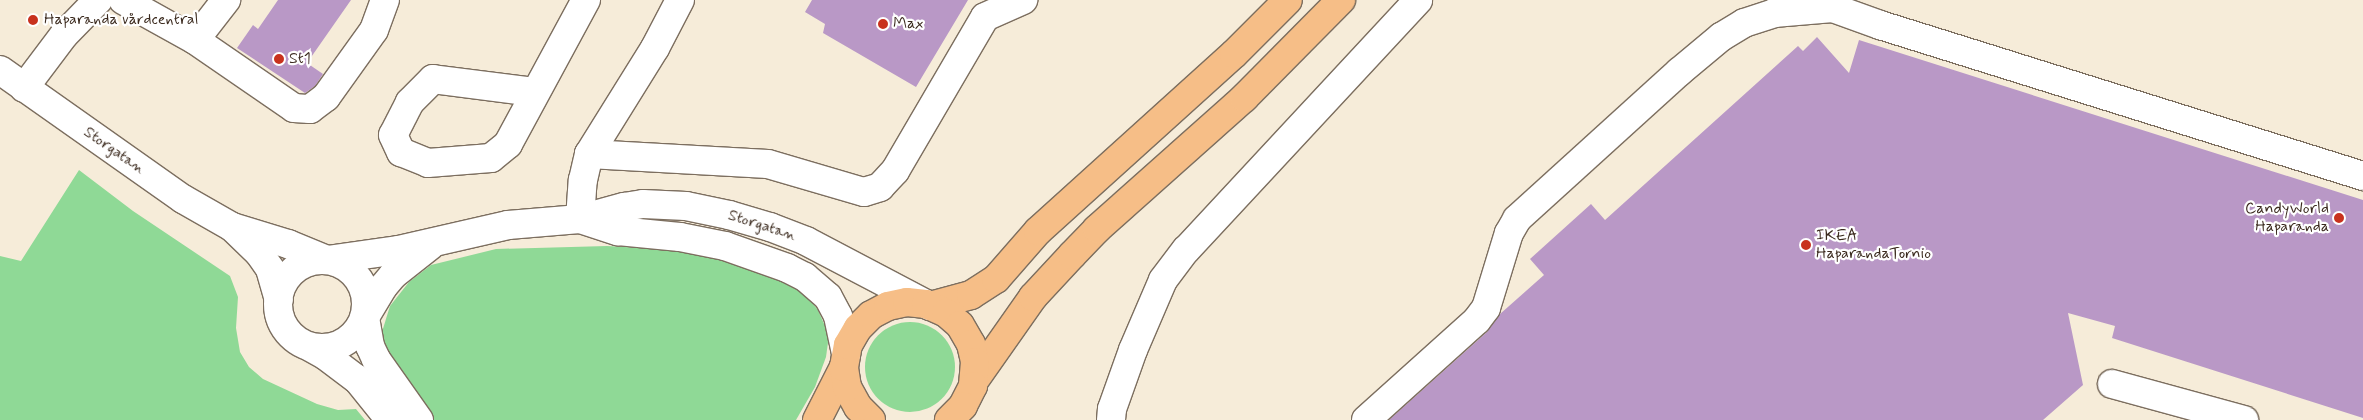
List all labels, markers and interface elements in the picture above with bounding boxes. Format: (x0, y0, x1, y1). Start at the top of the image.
place label: Haparanda vårdcentral (44, 10, 199, 30)
marker: Haparanda vårdcentral (26, 13, 40, 27)
place label: Max (893, 14, 923, 34)
marker: Max (877, 18, 889, 30)
place label: St1 (289, 49, 311, 69)
marker: St1 (273, 53, 285, 65)
street label: Storgatan (80, 123, 148, 179)
place label: CandyWorld Haparanda (2245, 199, 2329, 237)
street label: Storgatan (726, 206, 798, 246)
marker: CandyWorld Haparanda (2333, 212, 2345, 224)
place label: IKEA HaparandaTornio (1816, 226, 1931, 264)
marker: IKEA HaparandaTornio (1800, 239, 1812, 251)

